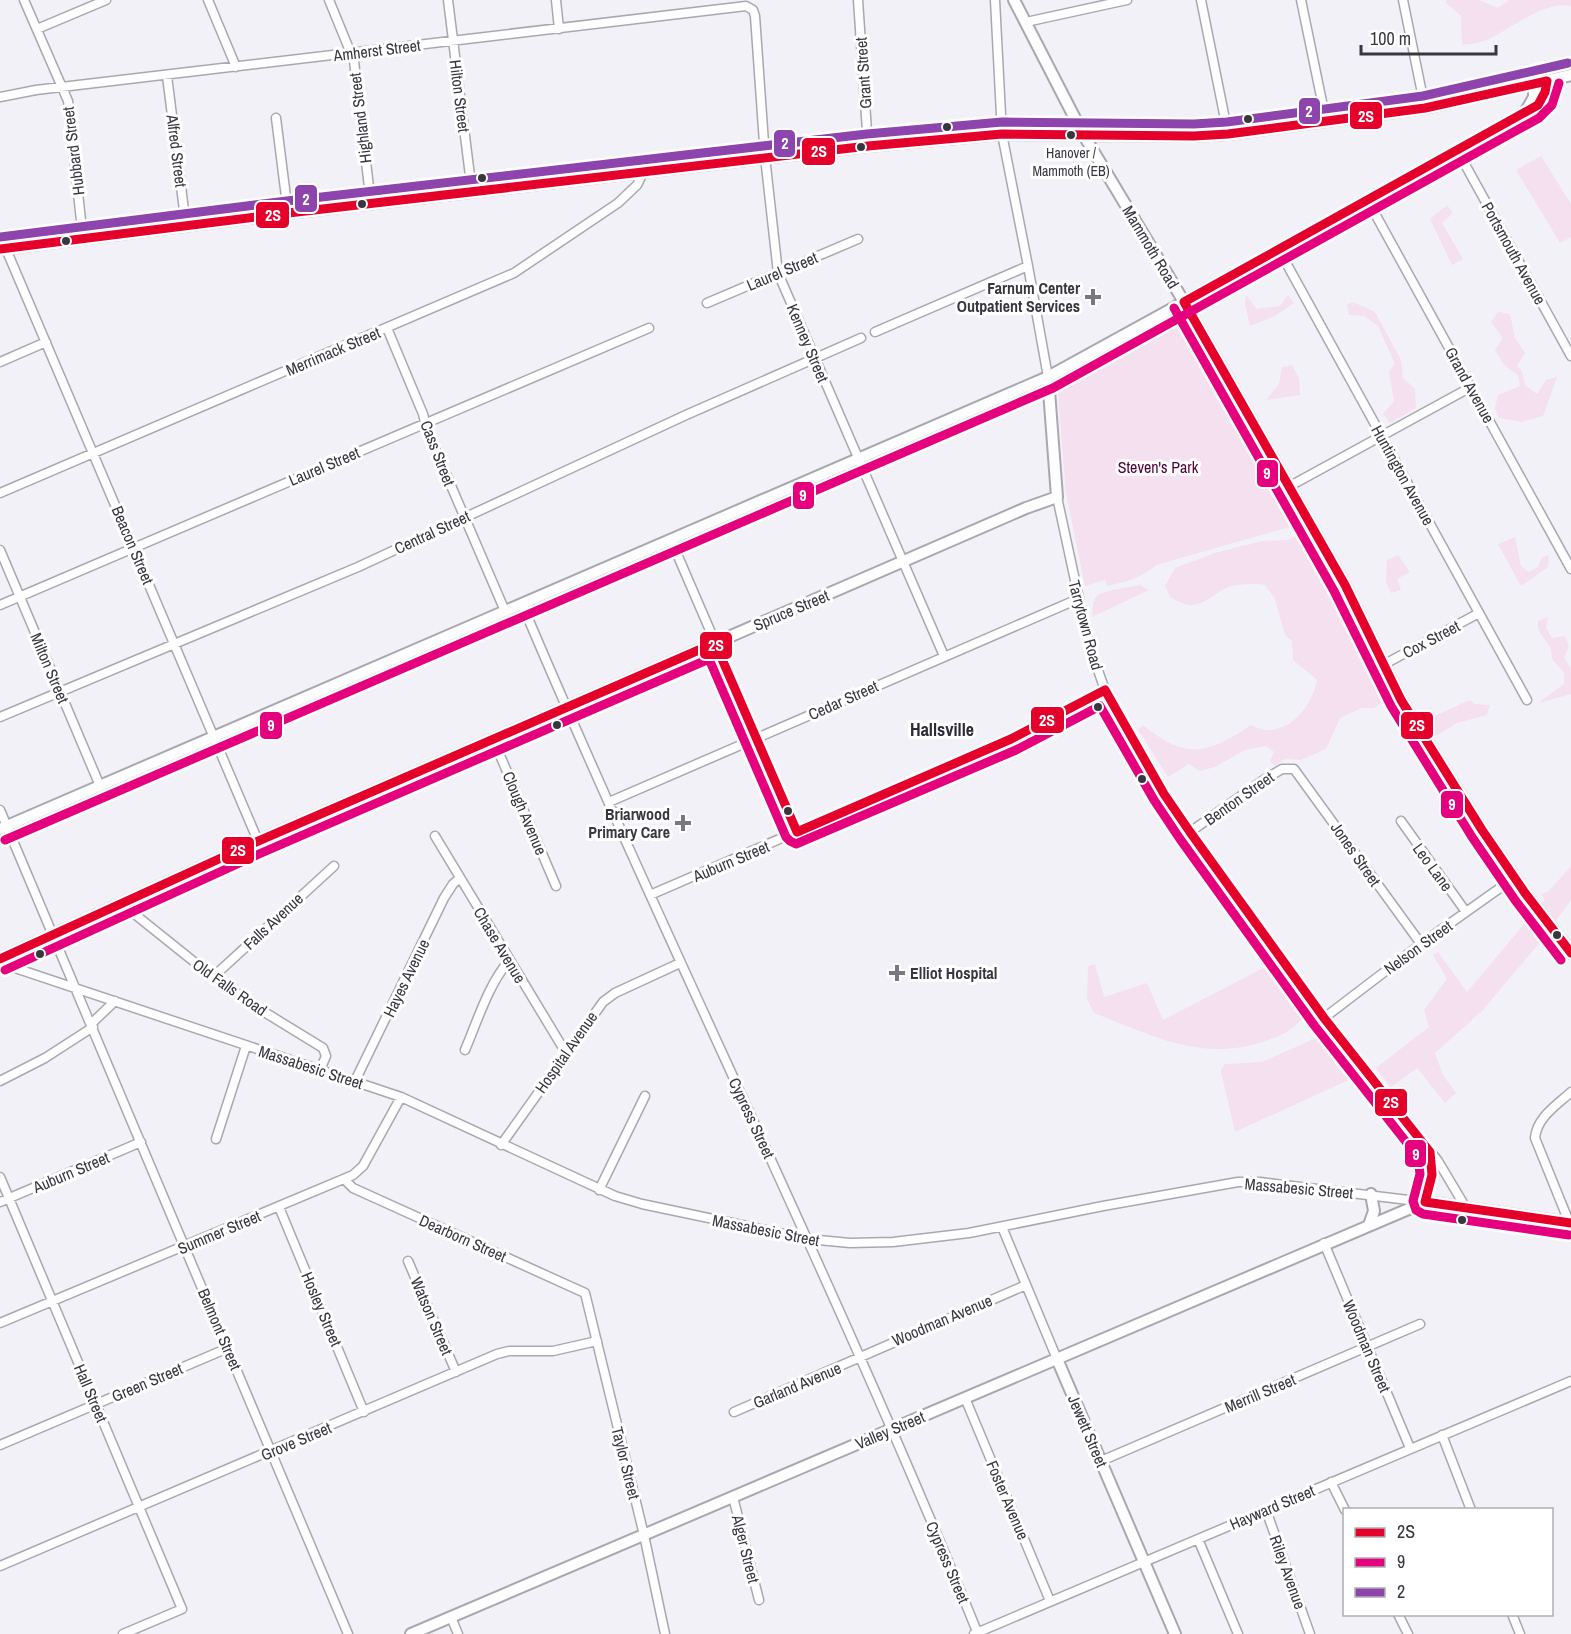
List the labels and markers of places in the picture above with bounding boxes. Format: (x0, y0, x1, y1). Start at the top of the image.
unlabelled marker (1242, 113, 1254, 125)
unlabelled marker (941, 121, 953, 133)
marker: Hanover / Mammoth (EB) (1065, 129, 1077, 141)
unlabelled marker (855, 141, 867, 153)
place label: Hanover / Mammoth (EB) (1032, 144, 1110, 180)
unlabelled marker (476, 172, 488, 184)
unlabelled marker (356, 198, 368, 210)
unlabelled marker (60, 235, 72, 247)
place label: Farnum Center Outpatient Services (957, 277, 1081, 317)
marker: Farnum Center Outpatient Services (1084, 288, 1102, 306)
unlabelled marker (1092, 701, 1104, 713)
unlabelled marker (551, 719, 563, 731)
unlabelled marker (1136, 773, 1148, 785)
place label: Briarwood Primary Care (588, 803, 670, 843)
unlabelled marker (782, 805, 794, 817)
marker: Briarwood Primary Care (674, 814, 692, 832)
unlabelled marker (1551, 929, 1563, 941)
unlabelled marker (34, 948, 46, 960)
place label: Elliot Hospital (910, 962, 998, 984)
marker: Elliot Hospital (888, 964, 906, 982)
unlabelled marker (1456, 1214, 1468, 1226)

